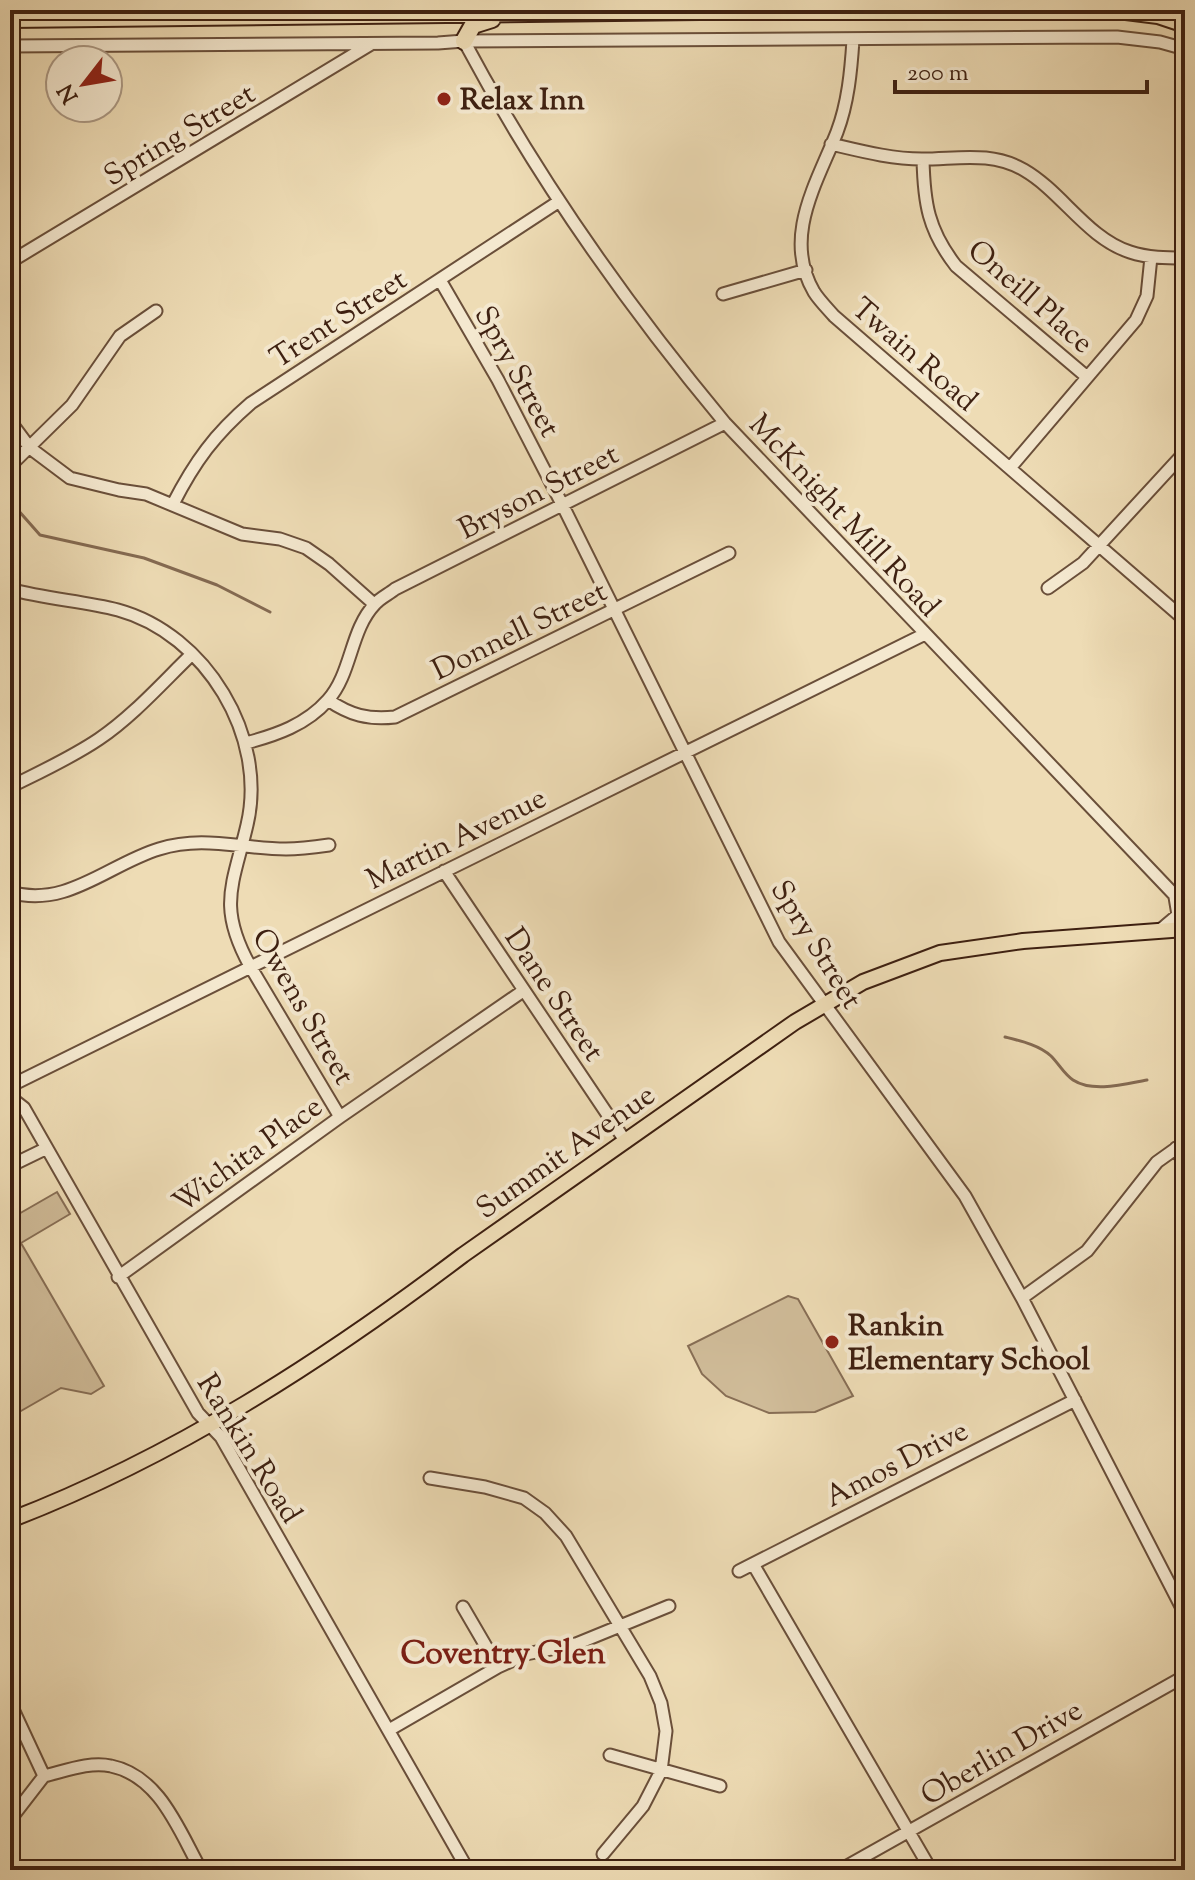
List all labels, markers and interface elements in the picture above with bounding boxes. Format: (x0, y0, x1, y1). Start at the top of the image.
north arrow (44, 44, 124, 124)
scale bar (895, 44, 1147, 94)
text: 200 m (907, 57, 969, 91)
street label: Spring Street (96, 74, 264, 198)
text: N (51, 77, 88, 109)
place label: Relax Inn (460, 80, 585, 123)
marker: Relax Inn (435, 90, 453, 108)
street label: Oneill Place (957, 231, 1102, 365)
street label: Trent Street (263, 260, 416, 380)
street label: Twain Road (841, 289, 986, 423)
street label: Spry Street (462, 299, 570, 446)
street label: McKnight Mill Road (738, 406, 949, 628)
street label: Bryson Street (451, 434, 627, 552)
street label: Donnell Street (425, 571, 615, 693)
street label: Martin Avenue (360, 778, 554, 902)
street label: Spry Street (758, 873, 871, 1018)
street label: Dane Street (492, 920, 613, 1071)
street label: Owens Street (240, 921, 364, 1094)
street label: Summit Avenue (468, 1075, 665, 1231)
street label: Wichita Place (165, 1087, 332, 1225)
place label: Rankin Elementary School (848, 1306, 1091, 1383)
marker: Rankin Elementary School (823, 1333, 841, 1351)
street label: Rankin Road (185, 1366, 311, 1533)
street label: Amos Drive (818, 1411, 976, 1520)
district label: Coventry Glen (400, 1632, 606, 1678)
street label: Oberlin Drive (913, 1690, 1091, 1818)

